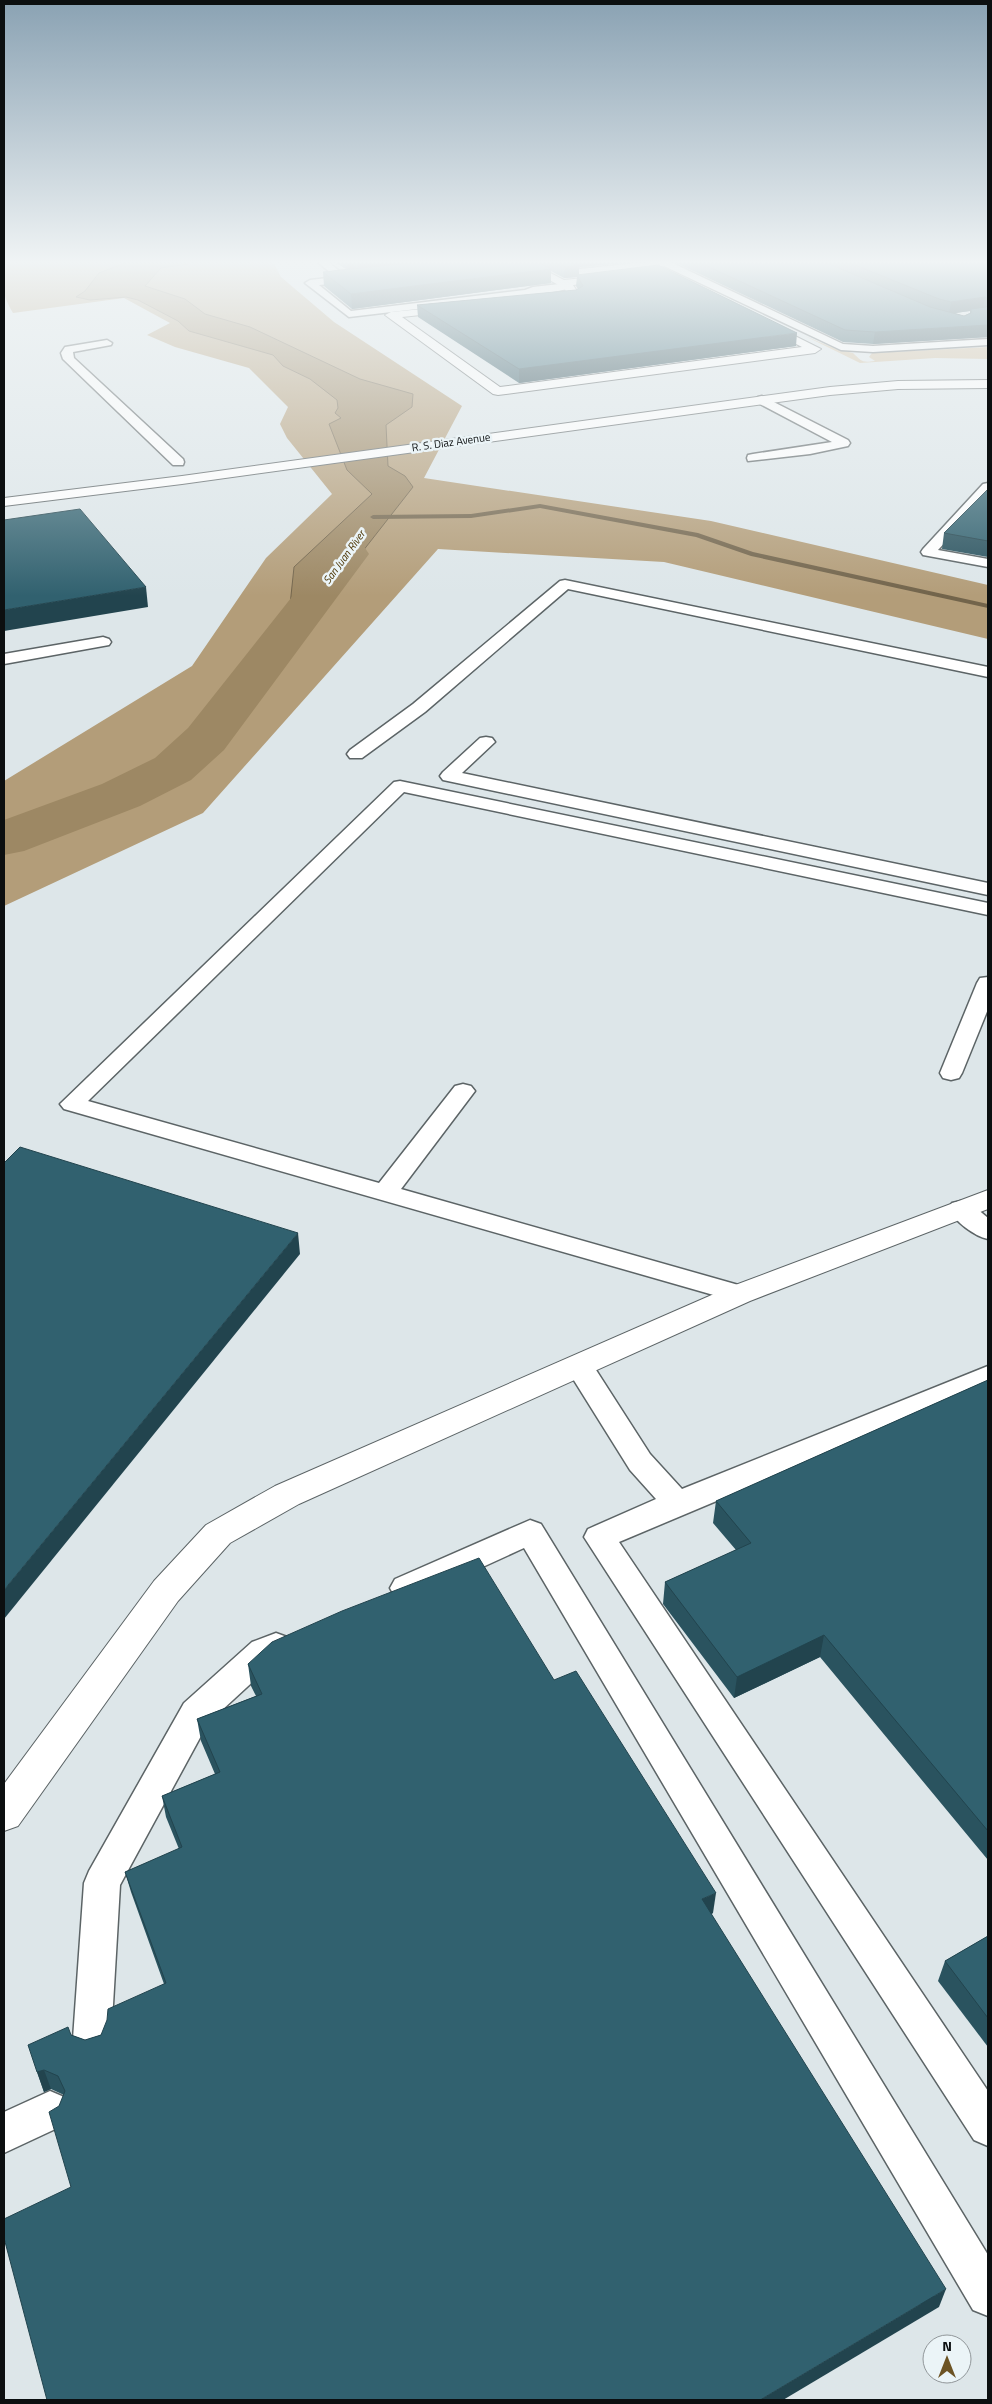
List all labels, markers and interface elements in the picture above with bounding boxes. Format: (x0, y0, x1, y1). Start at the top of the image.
street label: R. S. Diaz Avenue (411, 429, 492, 455)
water label: San Juan River (319, 526, 370, 587)
north arrow (922, 2334, 972, 2384)
text: N (942, 2335, 952, 2356)

